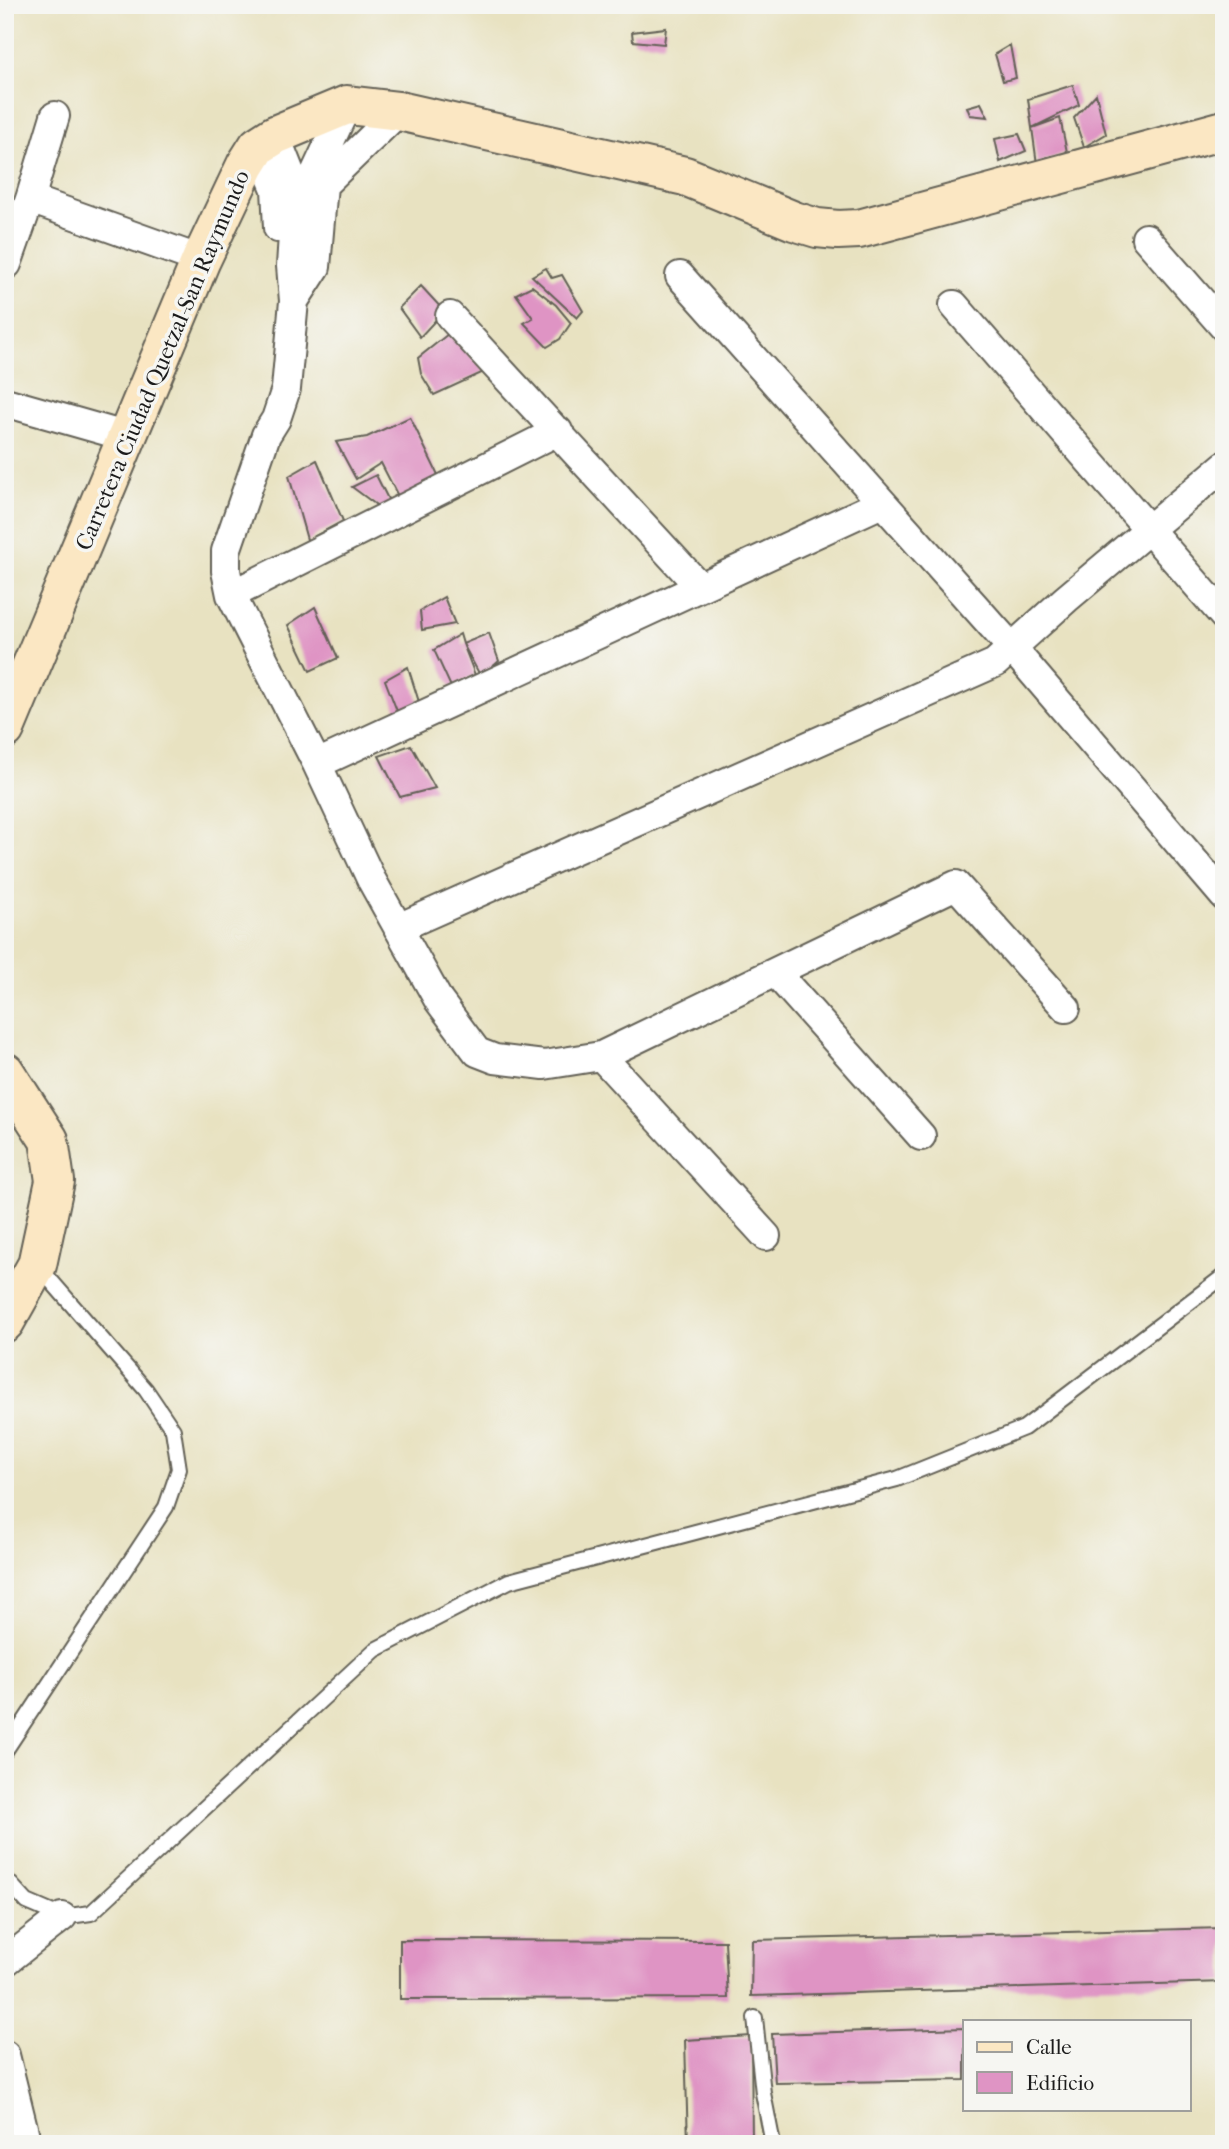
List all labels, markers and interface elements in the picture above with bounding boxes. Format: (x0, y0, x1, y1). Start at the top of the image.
street label: Carretera Ciudad Quetzal-San Raymundo (70, 166, 255, 554)
legend (963, 2020, 1190, 2110)
text: Calle (1026, 2035, 1072, 2059)
text: Edificio (1026, 2071, 1094, 2095)

